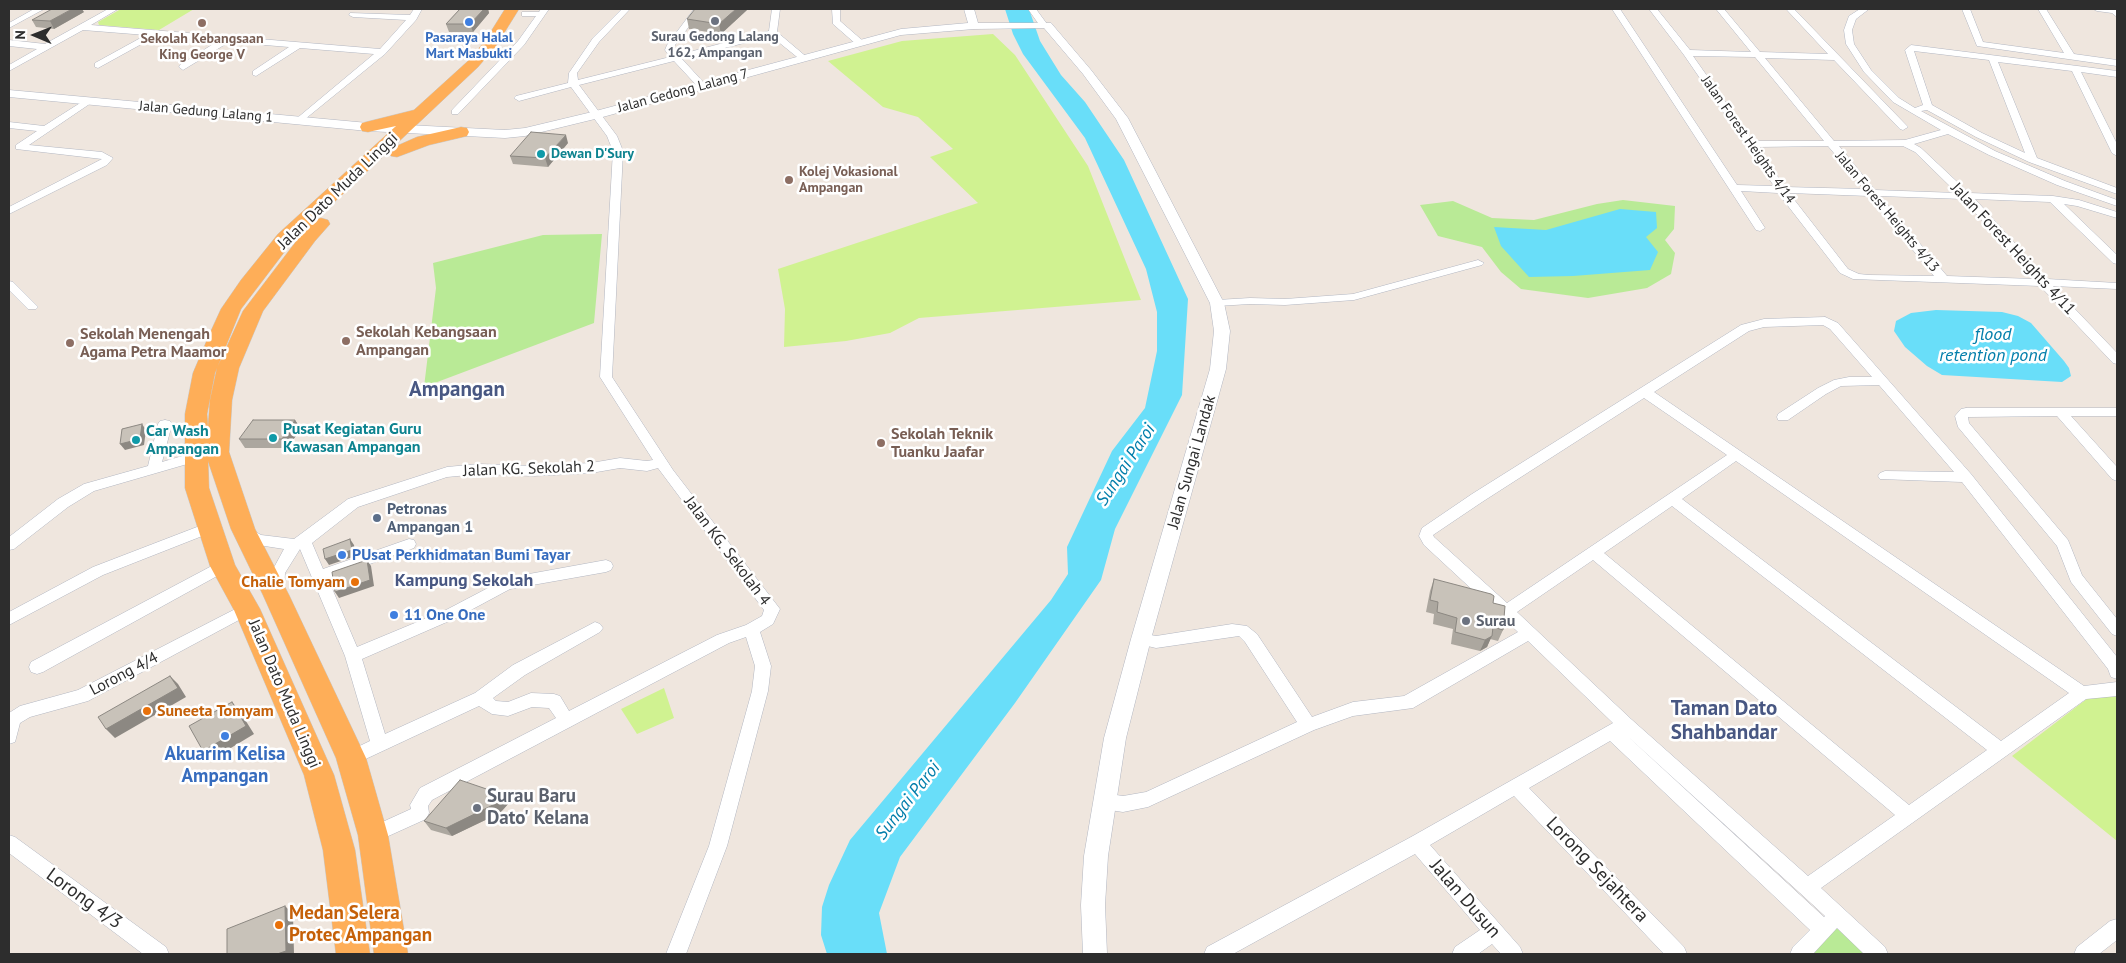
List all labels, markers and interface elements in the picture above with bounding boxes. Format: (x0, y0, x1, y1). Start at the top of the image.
north arrow (10, 10, 60, 60)
marker: Surau Gedong Lalang 162, Ampangan (709, 15, 721, 27)
marker: Pasaraya Halal Mart Masbukti (463, 16, 475, 28)
marker: Sekolah Kebangsaan King George V (196, 17, 208, 29)
place label: Surau Gedong Lalang 162, Ampangan (651, 29, 779, 62)
text: N (11, 30, 29, 40)
place label: Pasaraya Halal Mart Masbukti (425, 30, 513, 62)
place label: Sekolah Kebangsaan King George V (140, 31, 264, 64)
street label: Jalan Gedong Lalang 7 (616, 65, 750, 117)
street label: Jalan Forest Heights 4/14 (1697, 73, 1799, 207)
street label: Jalan Gedung Lalang 1 (138, 98, 274, 126)
street label: Jalan Dato Muda Linggi (274, 129, 402, 253)
place label: Dewan D'Sury (551, 146, 634, 162)
marker: Dewan D'Sury (535, 148, 547, 160)
street label: Jalan Forest Heights 4/13 (1832, 148, 1942, 276)
place label: Kolej Vokasional Ampangan (799, 164, 898, 196)
marker: Kolej Vokasional Ampangan (783, 174, 795, 186)
street label: Jalan Forest Heights 4/11 (1947, 179, 2079, 319)
place label: Sekolah Kebangsaan Ampangan (356, 322, 497, 360)
place label: Sekolah Menengah Agama Petra Maamor (80, 324, 226, 362)
water label: flood retention pond (1939, 324, 2047, 366)
marker: Sekolah Kebangsaan Ampangan (340, 335, 352, 347)
marker: Sekolah Menengah Agama Petra Maamor (64, 337, 76, 349)
district label: Ampangan (409, 377, 505, 403)
street label: Jalan Sungai Landak (1164, 393, 1220, 531)
place label: Pusat Kegiatan Guru Kawasan Ampangan (283, 419, 421, 457)
water label: Sungai Paroi (1092, 420, 1160, 510)
place label: Car Wash Ampangan (146, 421, 219, 459)
place label: Sekolah Teknik Tuanku Jaafar (891, 424, 993, 462)
marker: Pusat Kegiatan Guru Kawasan Ampangan (267, 432, 279, 444)
marker: Car Wash Ampangan (130, 434, 142, 446)
marker: Sekolah Teknik Tuanku Jaafar (875, 437, 887, 449)
street label: Jalan KG. Sekolah 2 (463, 457, 595, 481)
street label: Jalan KG. Sekolah 4 (680, 493, 774, 609)
place label: Petronas Ampangan 1 (387, 499, 473, 537)
marker: Petronas Ampangan 1 (371, 512, 383, 524)
place label: PUsat Perkhidmatan Bumi Tayar (352, 545, 570, 565)
marker: PUsat Perkhidmatan Bumi Tayar (336, 549, 348, 561)
district label: Kampung Sekolah (395, 570, 533, 592)
place label: Chalie Tomyam (241, 572, 345, 592)
marker: Chalie Tomyam (349, 576, 361, 588)
place label: 11 One One (404, 605, 485, 625)
marker: 11 One One (388, 609, 400, 621)
place label: Surau (1476, 611, 1515, 631)
marker: Surau (1460, 615, 1472, 627)
street label: Jalan Dato Muda Linggi (244, 617, 324, 771)
street label: Lorong 4/4 (87, 648, 161, 700)
district label: Taman Dato Shahbandar (1671, 696, 1777, 746)
place label: Suneeta Tomyam (157, 701, 274, 721)
marker: Suneeta Tomyam (141, 705, 153, 717)
marker: Akuarim Kelisa Ampangan (219, 730, 231, 742)
place label: Akuarim Kelisa Ampangan (164, 744, 286, 788)
water label: Sungai Paroi (871, 758, 945, 844)
place label: Surau Baru Dato' Kelana (487, 786, 589, 830)
marker: Surau Baru Dato' Kelana (471, 802, 483, 814)
street label: Lorong Sejahtera (1541, 813, 1653, 927)
street label: Jalan Dusun (1425, 855, 1505, 943)
street label: Lorong 4/3 (41, 864, 127, 934)
place label: Medan Selera Protec Ampangan (289, 903, 432, 947)
marker: Medan Selera Protec Ampangan (273, 919, 285, 931)

